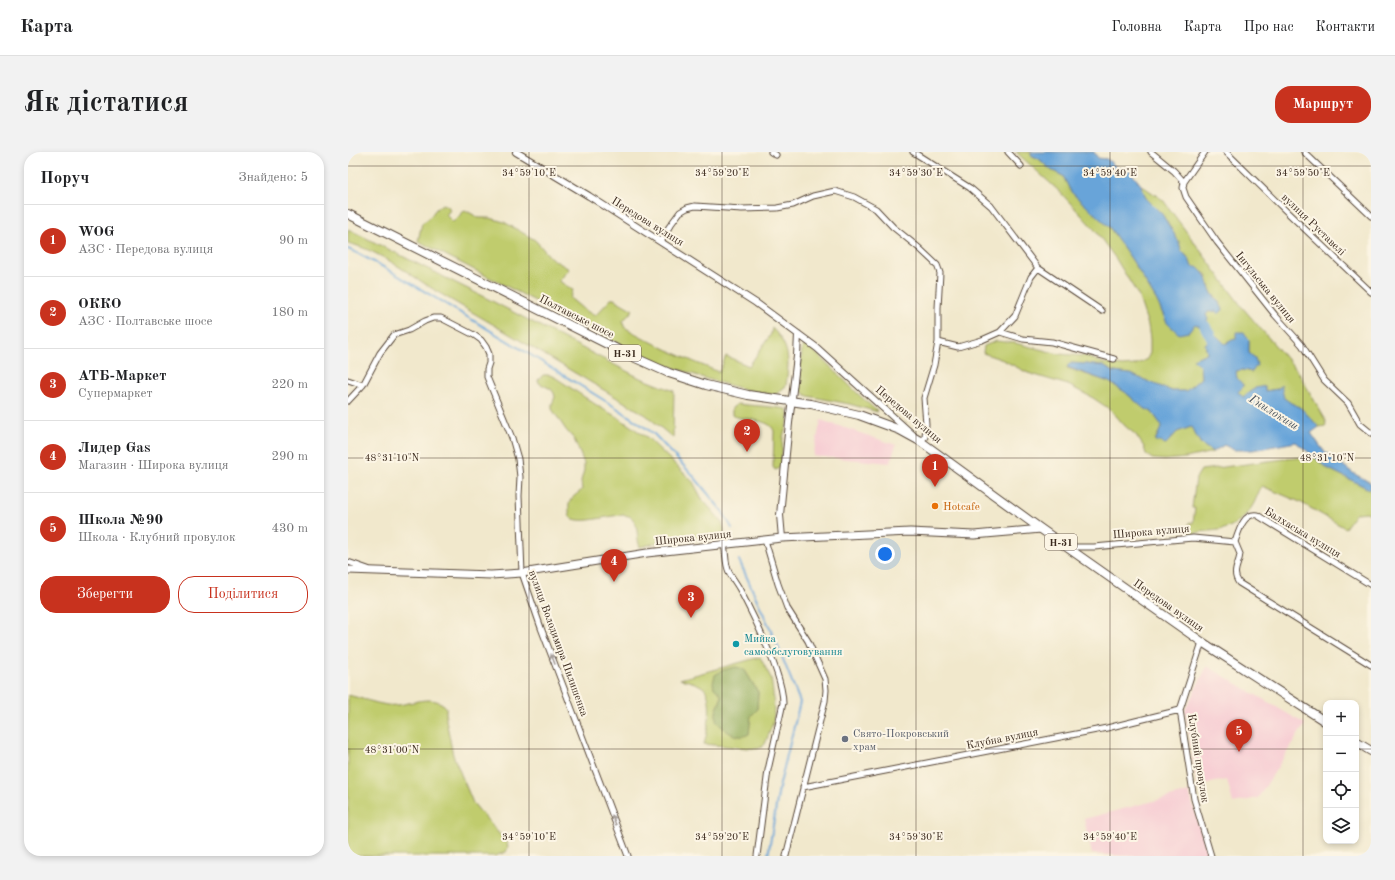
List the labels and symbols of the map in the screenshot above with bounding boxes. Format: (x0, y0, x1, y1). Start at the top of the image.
text: 34°59'10"E (502, 168, 556, 178)
text: 34°59'20"E (695, 168, 749, 178)
text: 34°59'30"E (889, 168, 943, 178)
text: 34°59'40"E (1083, 168, 1137, 178)
text: 34°59'50"E (1276, 168, 1330, 178)
street label: вулиця Руставелі (1279, 192, 1347, 258)
street label: Передова вулиця (609, 196, 685, 249)
street label: Інгульська вулиця (1233, 250, 1297, 326)
street label: Полтавське шосе (537, 294, 615, 341)
road number: Н-31 (609, 345, 641, 361)
street label: Передова вулиця (873, 384, 944, 446)
water label: Гнилокиш (1246, 392, 1301, 433)
pin: 2 (734, 419, 760, 452)
text: 48°31'10"N (365, 453, 420, 463)
text: 48°31'10"N (1300, 453, 1355, 463)
pin: 1 (922, 454, 948, 487)
marker: Hotcafe (930, 501, 940, 511)
place label: Hotcafe (943, 502, 980, 513)
street label: Балхаська вулиця (1262, 506, 1343, 561)
street label: Широка вулиця (1112, 524, 1190, 541)
street label: Широка вулиця (654, 529, 732, 548)
road number: Н-31 (1045, 534, 1077, 550)
your location (875, 544, 895, 564)
pin: 4 (601, 549, 627, 582)
street label: вулиця Володимира Пилишенка (526, 569, 589, 719)
street label: Передова вулиця (1131, 578, 1205, 635)
pin: 3 (678, 585, 704, 618)
place label: Мийка самообслуговування (744, 634, 843, 658)
marker: Мийка самообслуговування (731, 639, 741, 649)
one-way arrow (549, 653, 555, 665)
street label: Клубний провулок (1185, 713, 1210, 804)
pin: 5 (1226, 719, 1252, 752)
street label: Клубна вулиця (965, 727, 1039, 752)
place label: Свято-Покровський храм (853, 729, 949, 753)
marker: Свято-Покровський храм (840, 734, 850, 744)
text: 48°31'00"N (365, 745, 420, 755)
one-way arrow (610, 813, 616, 825)
text: 34°59'10"E (502, 832, 556, 842)
text: 34°59'20"E (695, 832, 749, 842)
text: 34°59'30"E (889, 832, 943, 842)
text: 34°59'40"E (1083, 832, 1137, 842)

